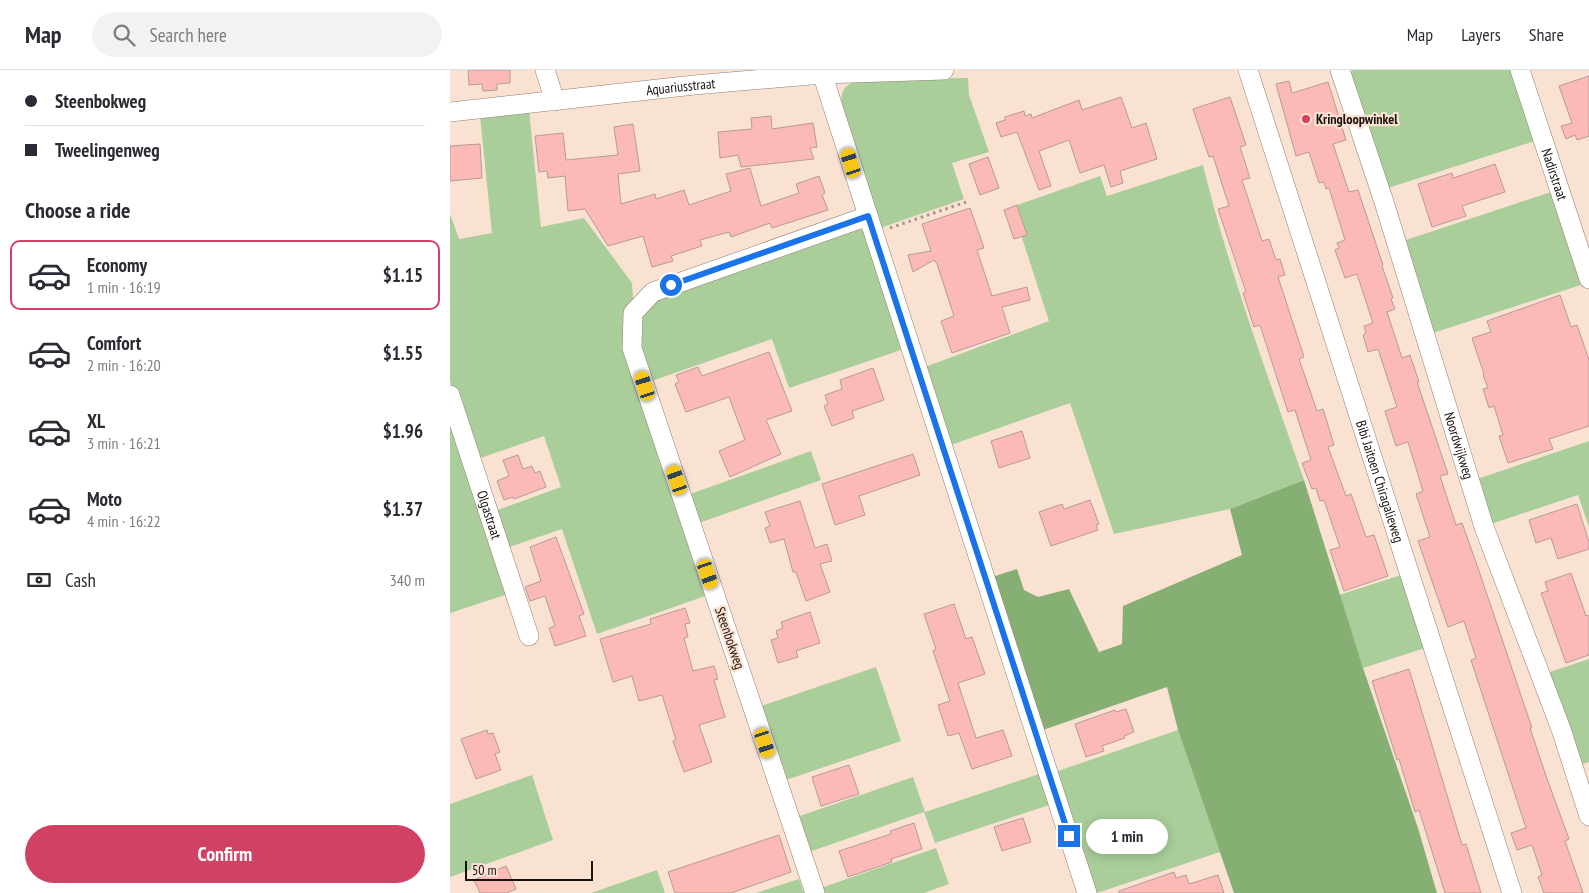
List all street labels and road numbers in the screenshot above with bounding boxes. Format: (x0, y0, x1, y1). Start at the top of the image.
street label: Aquariusstraat (645, 74, 716, 99)
street label: Nadirstraat (1538, 146, 1571, 203)
street label: Noordwijkweg (1440, 410, 1478, 481)
street label: Bibi Jaitoen Chiragalieweg (1352, 418, 1408, 545)
street label: Olgastraat (473, 488, 506, 541)
street label: Steenbokweg (711, 604, 749, 672)

